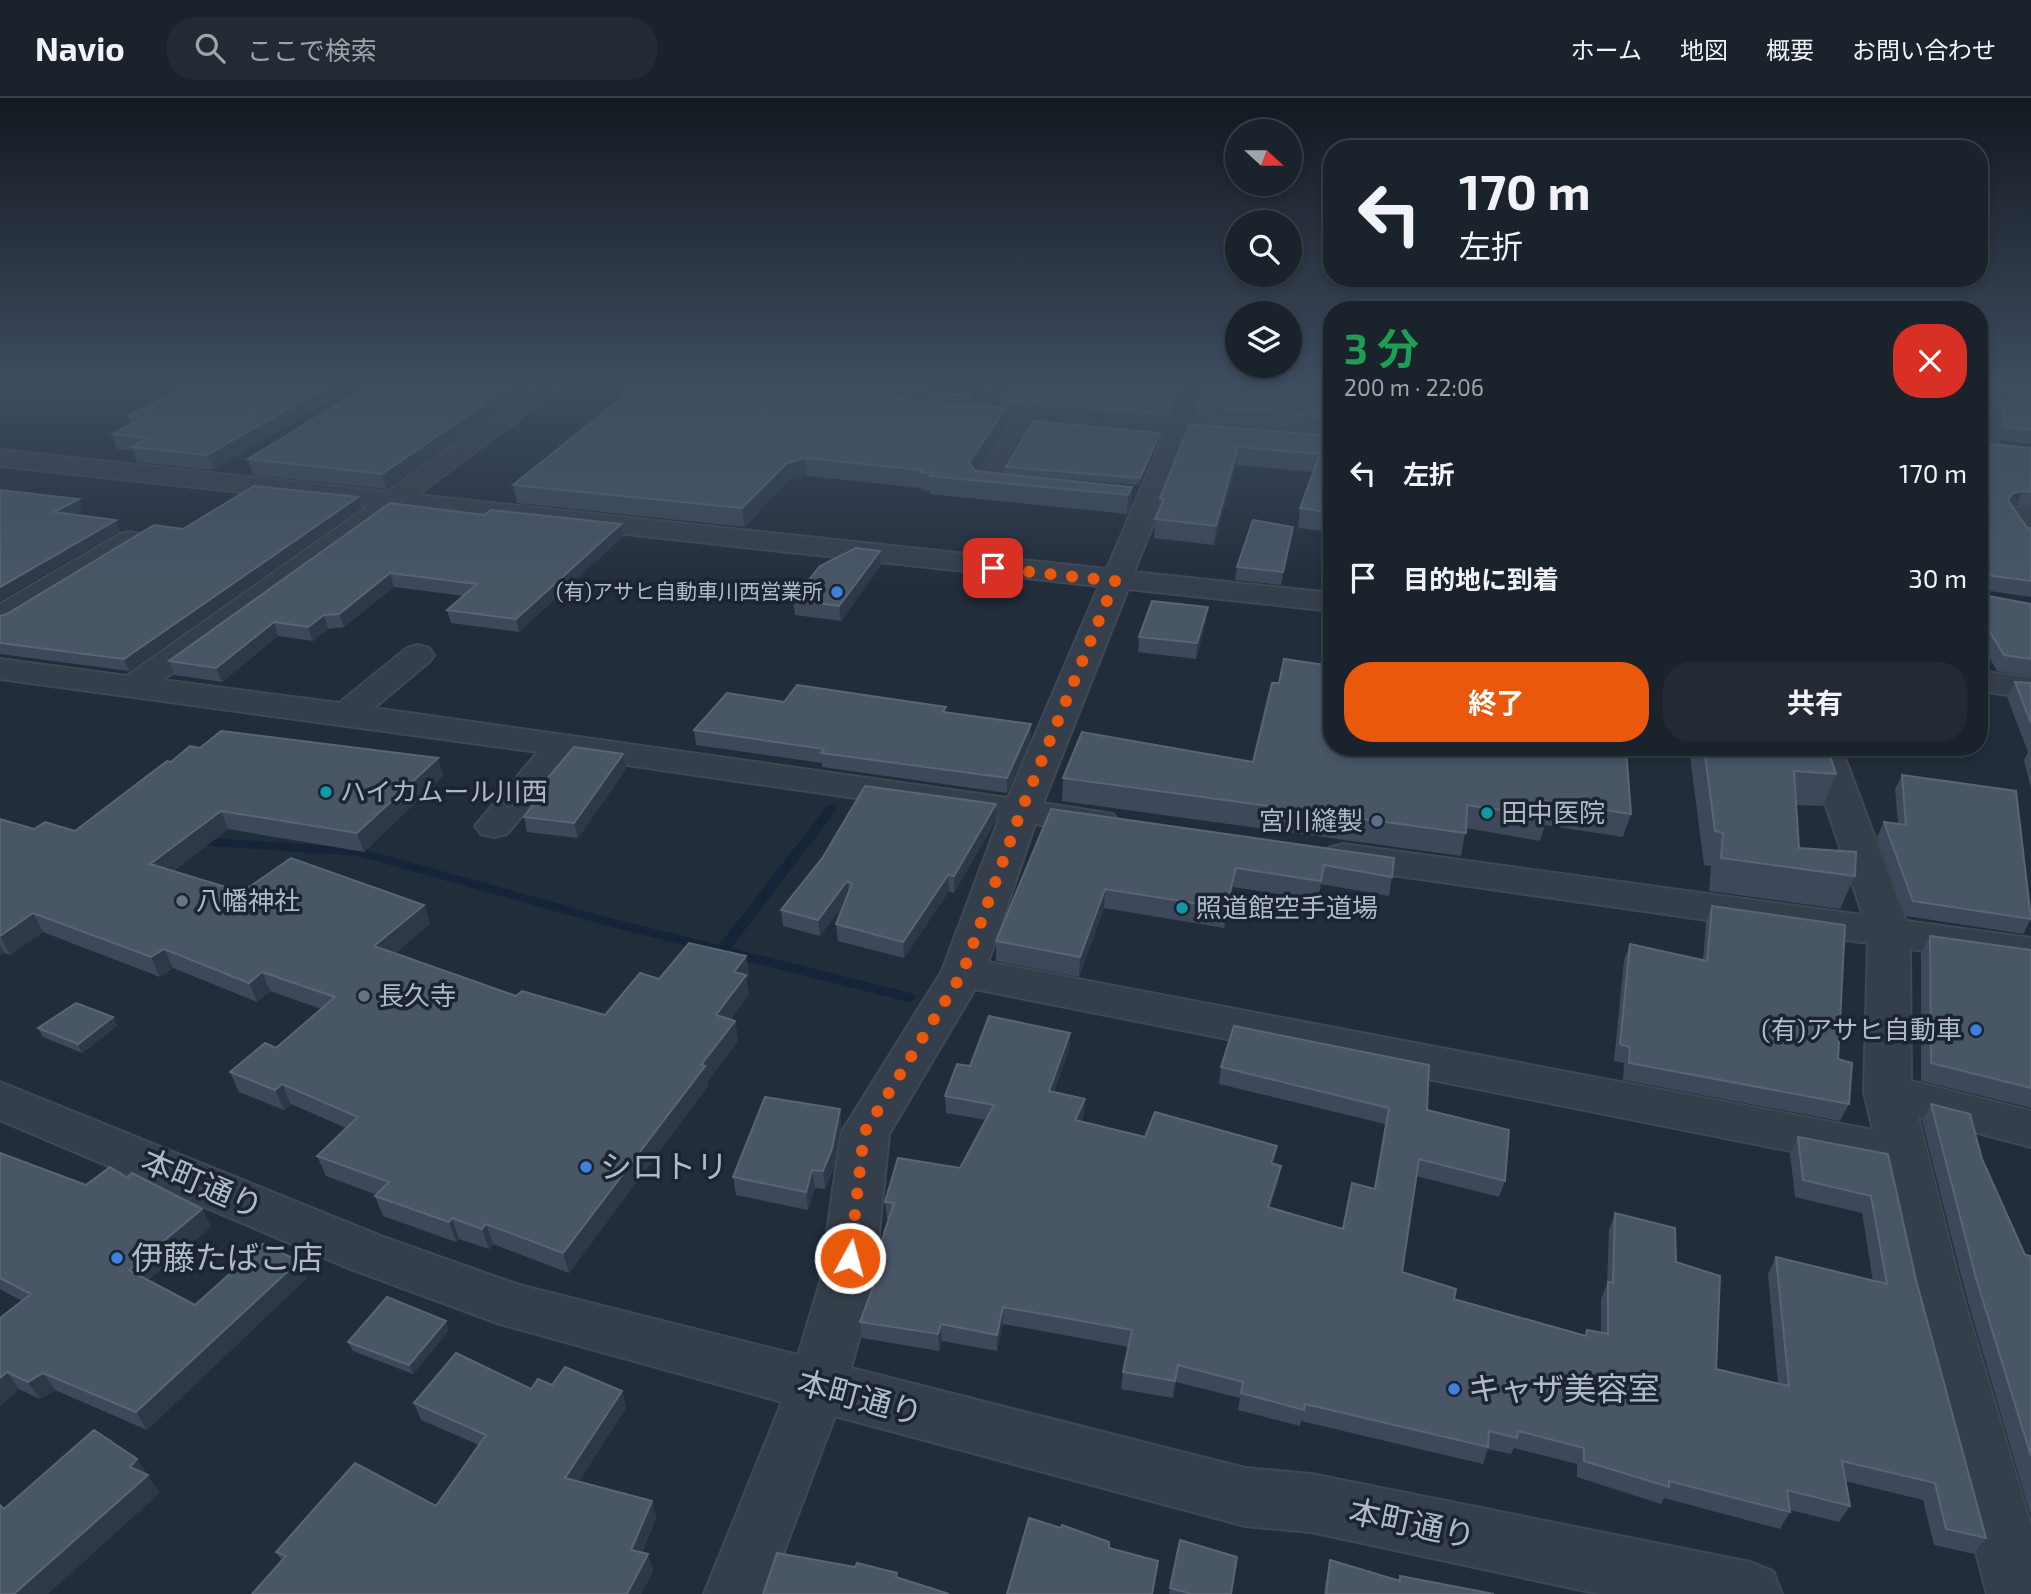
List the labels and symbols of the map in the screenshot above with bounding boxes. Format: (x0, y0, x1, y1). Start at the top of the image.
north arrow (1225, 119, 1302, 196)
pin (963, 538, 1023, 598)
place label: (有)アサヒ自動車川西営業所 (556, 578, 823, 603)
marker: (有)アサヒ自動車川西営業所 (829, 584, 845, 600)
place label: ハイカムール川西 (340, 775, 547, 806)
marker: ハイカムール川西 (318, 784, 334, 800)
place label: 田中医院 (1501, 796, 1605, 827)
place label: 宮川縫製 (1259, 804, 1363, 835)
marker: 田中医院 (1479, 805, 1495, 821)
marker: 宮川縫製 (1369, 813, 1385, 829)
place label: 八幡神社 (196, 884, 300, 915)
place label: 照道館空手道場 (1196, 891, 1378, 922)
marker: 八幡神社 (174, 893, 190, 909)
marker: 照道館空手道場 (1174, 900, 1190, 916)
place label: 長久寺 (378, 979, 456, 1010)
marker: 長久寺 (356, 988, 372, 1004)
place label: (有)アサヒ自動車 (1761, 1013, 1962, 1044)
marker: (有)アサヒ自動車 (1968, 1022, 1984, 1038)
street label: 本町通り (136, 1140, 269, 1225)
place label: シロトリ (600, 1146, 728, 1184)
marker: シロトリ (578, 1159, 594, 1175)
position arrow (813, 1221, 887, 1295)
place label: 伊藤たばこ店 (131, 1237, 323, 1275)
marker: 伊藤たばこ店 (109, 1250, 125, 1266)
street label: 本町通り (794, 1361, 927, 1431)
place label: キャザ美容室 (1468, 1368, 1660, 1406)
marker: キャザ美容室 (1446, 1381, 1462, 1397)
street label: 本町通り (1346, 1490, 1479, 1554)

